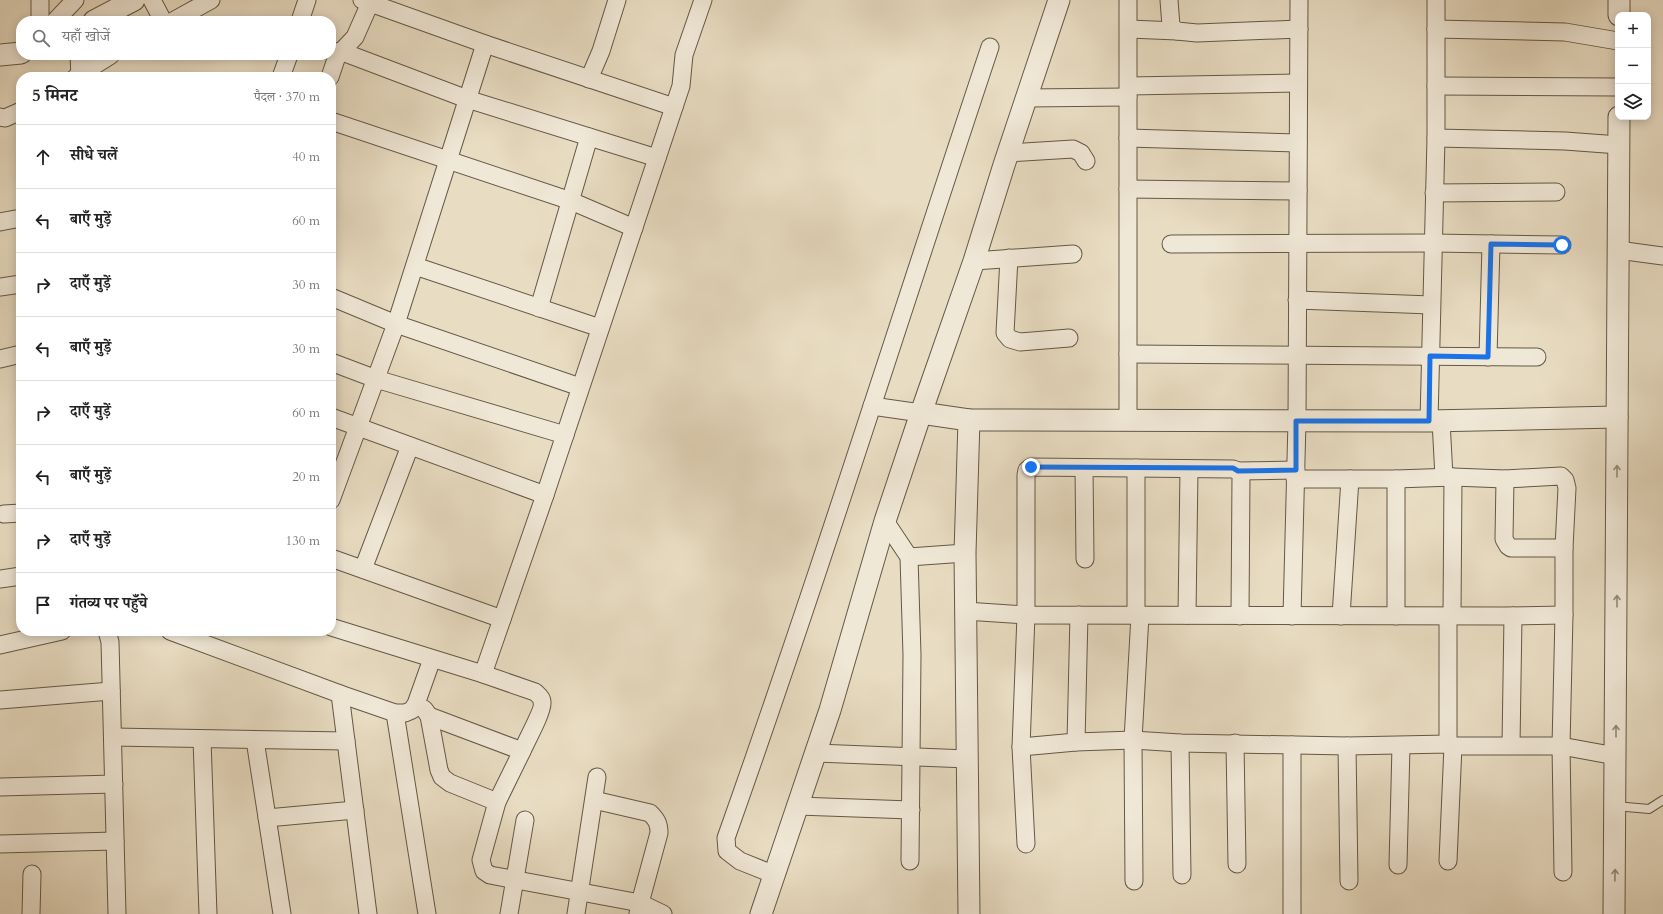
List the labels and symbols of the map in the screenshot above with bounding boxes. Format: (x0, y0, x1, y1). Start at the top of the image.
route start (1553, 236, 1571, 254)
route end (1022, 458, 1040, 476)
one-way arrow (1613, 465, 1621, 478)
one-way arrow (1613, 595, 1621, 608)
one-way arrow (1612, 725, 1620, 738)
one-way arrow (1611, 869, 1619, 882)

